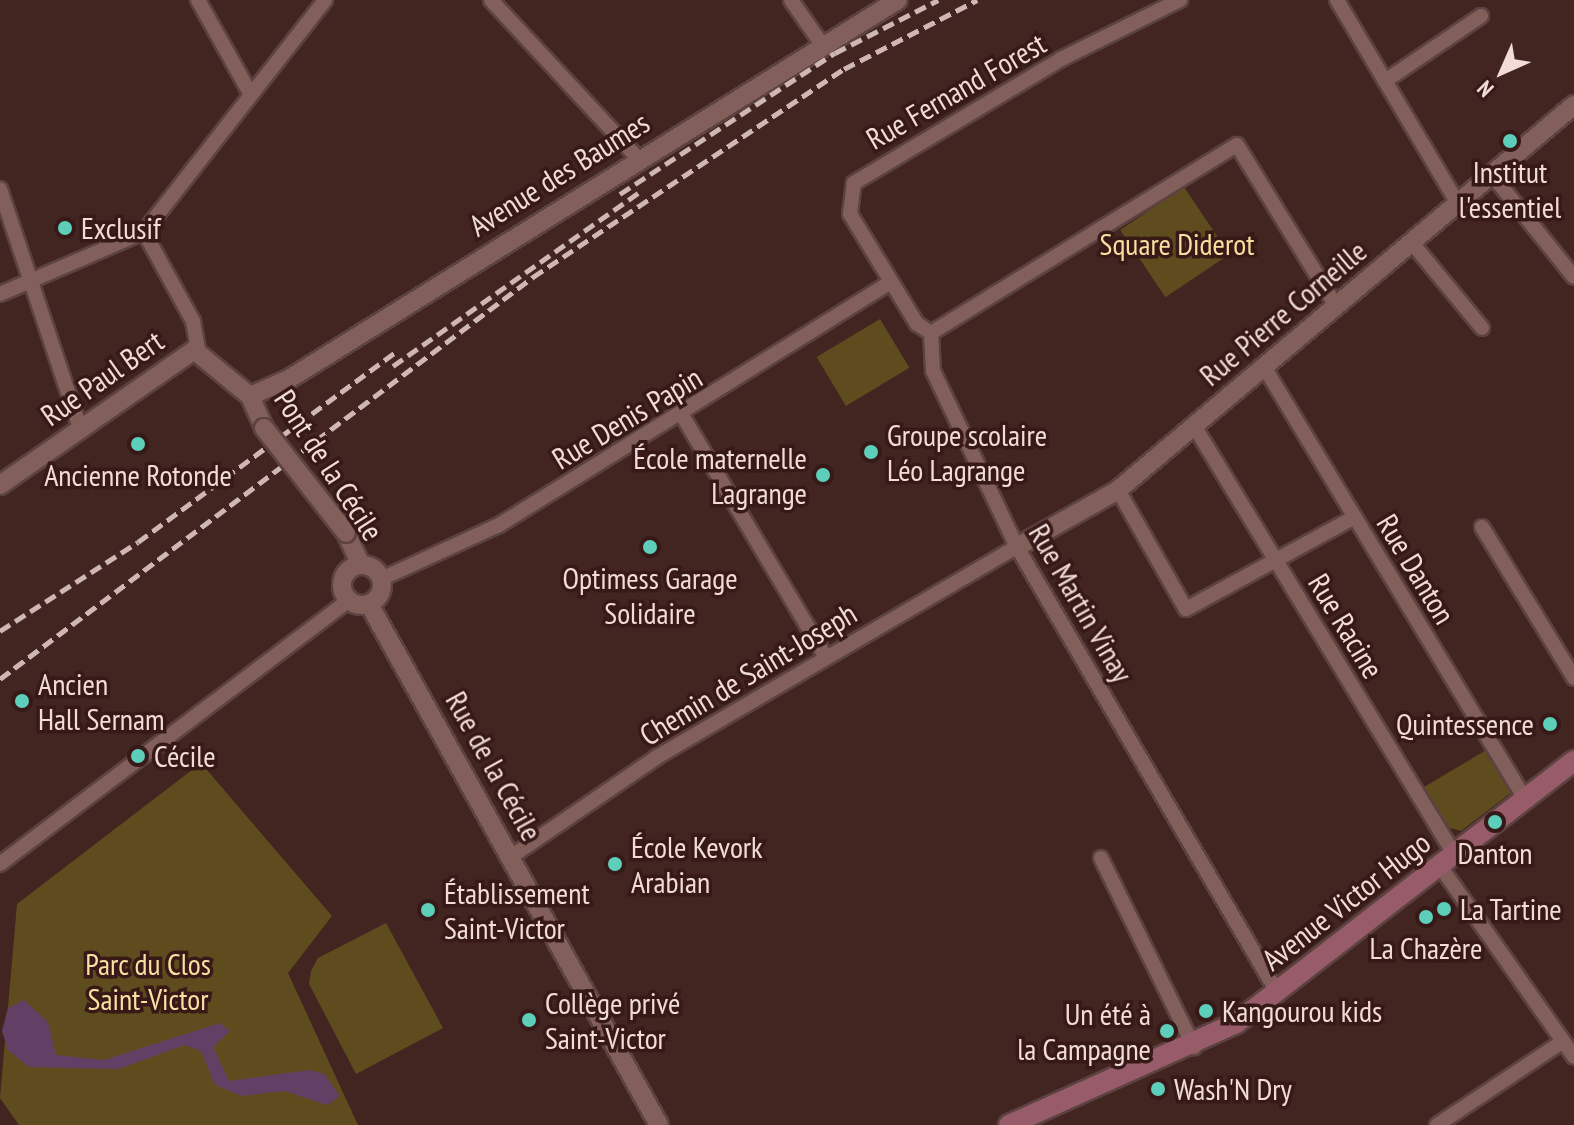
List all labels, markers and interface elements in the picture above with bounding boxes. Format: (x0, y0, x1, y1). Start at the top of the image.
street label: Rue Fernand Forest (860, 25, 1052, 157)
north arrow (1462, 32, 1542, 112)
text: N (1471, 75, 1499, 103)
street label: Avenue des Baumes (462, 104, 656, 244)
marker: Institut l'essentiel (1501, 132, 1519, 150)
place label: Institut l'essentiel (1459, 154, 1561, 224)
place label: Exclusif (81, 210, 161, 246)
marker: Exclusif (56, 219, 74, 237)
park label: Square Diderot (1100, 226, 1254, 262)
street label: Rue Pierre Corneille (1192, 233, 1374, 393)
street label: Rue Paul Bert (34, 323, 170, 433)
street label: Rue Denis Papin (546, 359, 708, 477)
street label: Pont de la Cécile (267, 383, 391, 547)
place label: Groupe scolaire Léo Lagrange (887, 417, 1047, 488)
marker: Ancienne Rotonde (129, 435, 147, 453)
place label: École maternelle Lagrange (633, 440, 807, 510)
marker: Groupe scolaire Léo Lagrange (862, 443, 880, 461)
place label: Ancienne Rotonde (44, 457, 232, 493)
marker: École maternelle Lagrange (814, 466, 832, 484)
street label: Rue Danton (1369, 508, 1463, 630)
street label: Rue Martin Vinay (1021, 517, 1141, 689)
marker: Optimess Garage Solidaire (641, 538, 659, 556)
place label: Optimess Garage Solidaire (562, 560, 738, 630)
street label: Rue Racine (1301, 567, 1391, 685)
street label: Chemin de Saint-Joseph (633, 595, 863, 753)
place label: Ancien Hall Sernam (38, 666, 165, 736)
street label: Rue de la Cécile (438, 685, 550, 847)
marker: Ancien Hall Sernam (13, 692, 31, 710)
place label: Quintessence (1396, 706, 1534, 742)
marker: Quintessence (1541, 715, 1559, 733)
place label: Cécile (154, 738, 216, 774)
marker: Cécile (129, 747, 147, 765)
marker: Danton (1486, 813, 1504, 831)
street label: Avenue Victor Hugo (1255, 824, 1437, 978)
place label: École Kevork Arabian (631, 829, 763, 900)
place label: Danton (1457, 835, 1533, 871)
marker: École Kevork Arabian (606, 855, 624, 873)
place label: Établissement Saint-Victor (444, 875, 590, 946)
place label: La Tartine (1460, 891, 1563, 927)
marker: La Tartine (1435, 900, 1453, 918)
marker: Établissement Saint-Victor (419, 901, 437, 919)
marker: La Chazère (1417, 908, 1435, 926)
place label: La Chazère (1370, 930, 1482, 966)
park label: Parc du Clos Saint-Victor (85, 946, 211, 1016)
place label: Collège privé Saint-Victor (545, 985, 681, 1056)
place label: Kangourou kids (1222, 993, 1382, 1029)
place label: Un été à la Campagne (1017, 996, 1151, 1066)
marker: Kangourou kids (1197, 1002, 1215, 1020)
marker: Collège privé Saint-Victor (520, 1011, 538, 1029)
marker: Un été à la Campagne (1158, 1022, 1176, 1040)
place label: Wash'N Dry (1174, 1071, 1292, 1107)
marker: Wash'N Dry (1149, 1080, 1167, 1098)

